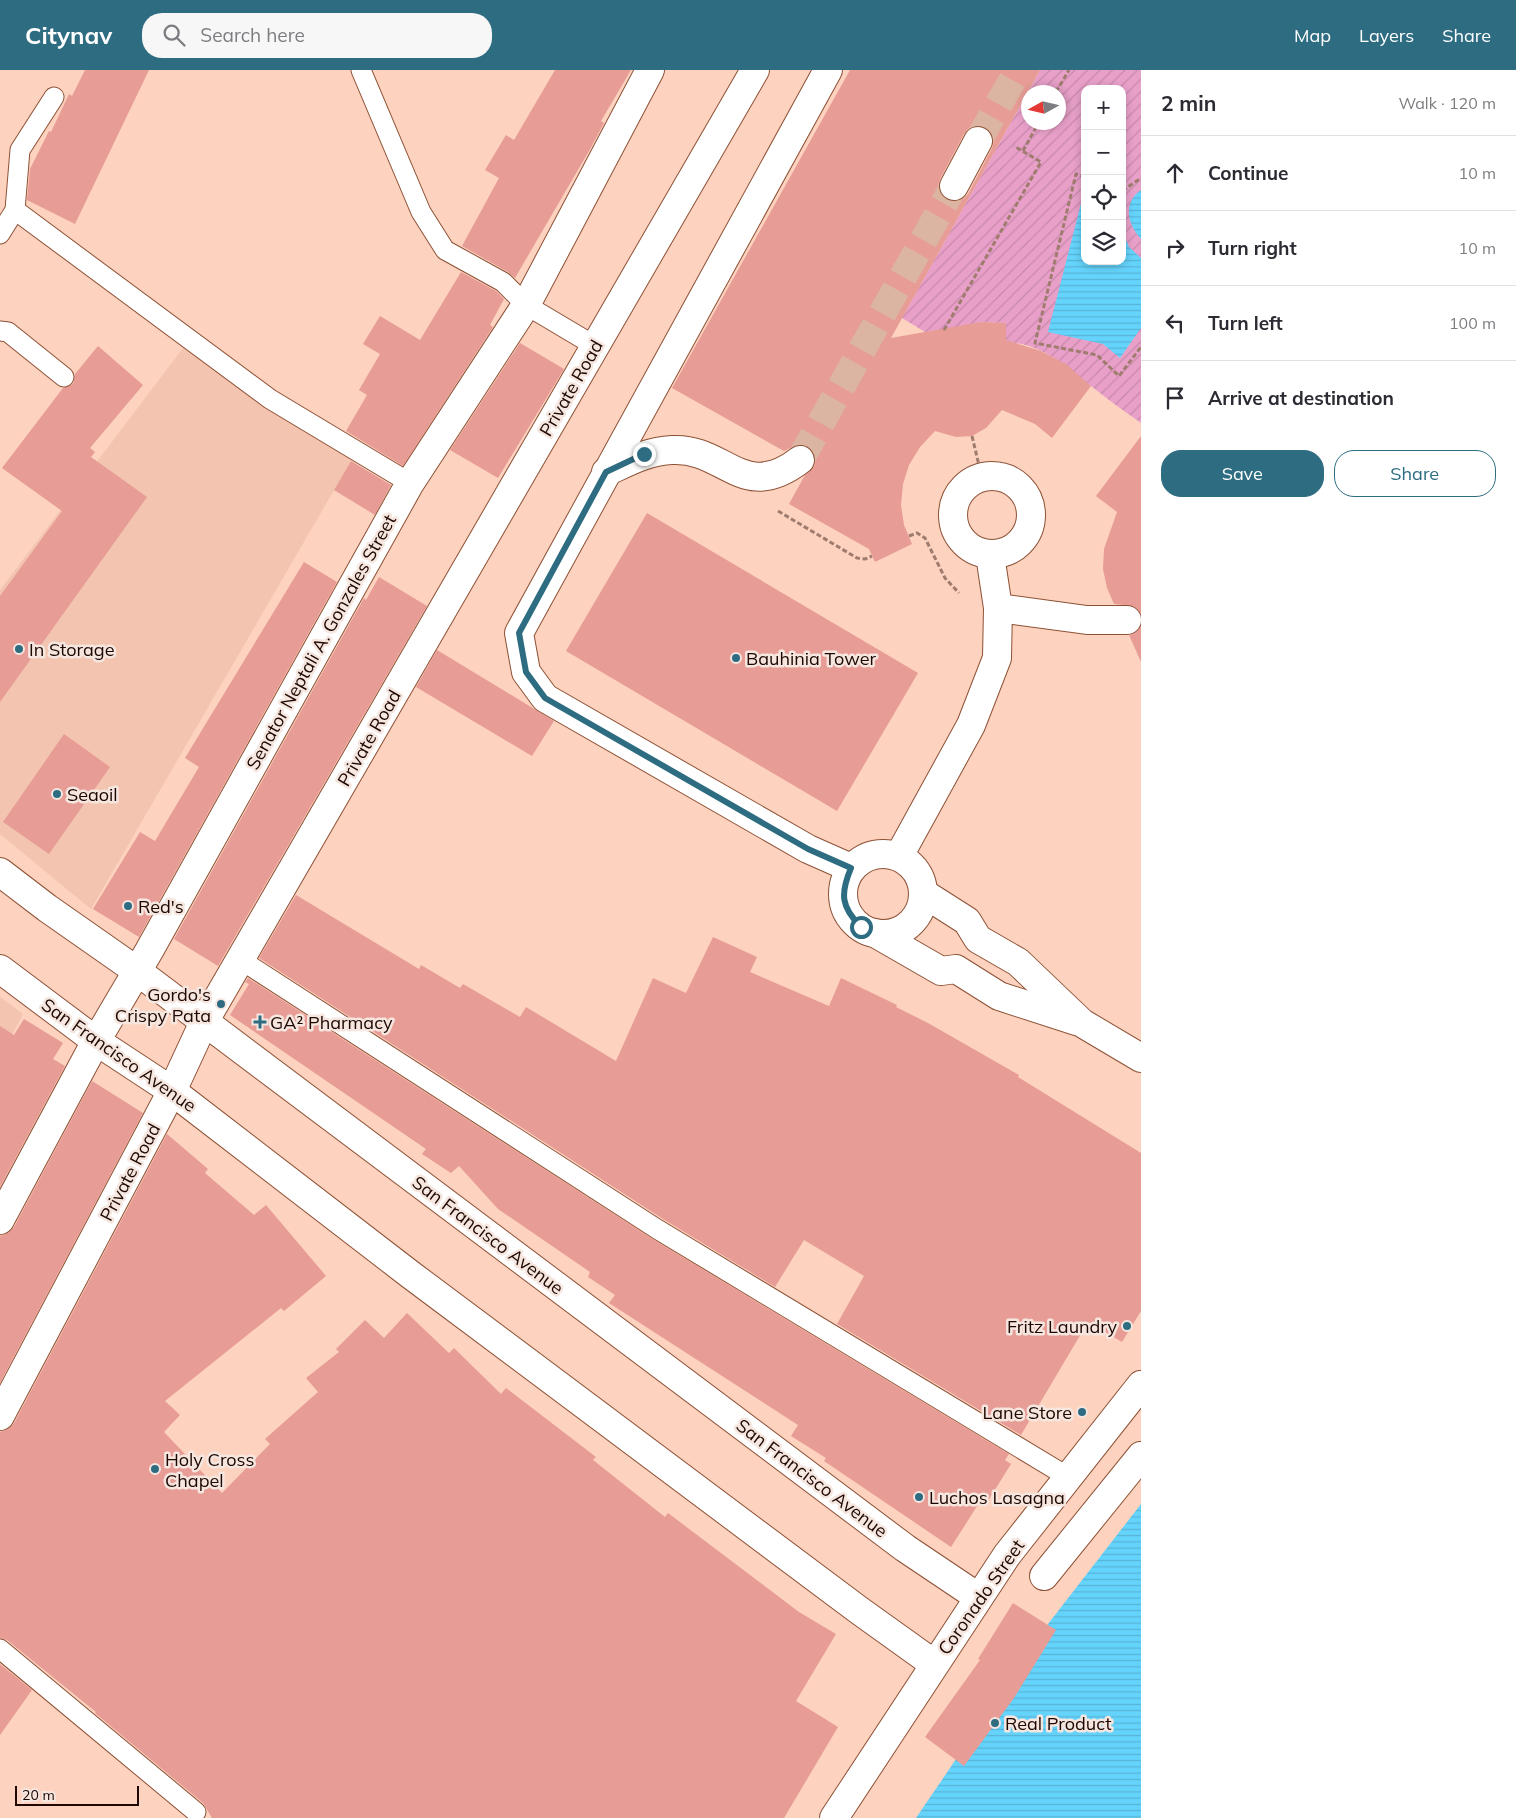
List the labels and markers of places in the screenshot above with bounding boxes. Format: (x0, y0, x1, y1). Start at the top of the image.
place label: In Storage (29, 638, 114, 661)
marker: In Storage (13, 643, 25, 655)
place label: Bauhinia Tower (746, 647, 877, 670)
marker: Bauhinia Tower (730, 652, 742, 664)
place label: Seaoil (67, 783, 118, 806)
marker: Seaoil (51, 788, 63, 800)
place label: Red's (138, 895, 184, 918)
marker: Red's (122, 900, 134, 912)
place label: Gordo's Crispy Pata (115, 983, 211, 1027)
marker: Gordo's Crispy Pata (215, 998, 227, 1010)
place label: GA² Pharmacy (270, 1011, 393, 1034)
marker: GA² Pharmacy (254, 1016, 266, 1028)
place label: Fritz Laundry (1007, 1315, 1117, 1338)
marker: Fritz Laundry (1121, 1320, 1133, 1332)
place label: Lane Store (982, 1401, 1072, 1424)
marker: Lane Store (1076, 1406, 1088, 1418)
place label: Holy Cross Chapel (165, 1448, 255, 1492)
marker: Holy Cross Chapel (149, 1463, 161, 1475)
place label: Luchos Lasagna (929, 1486, 1065, 1509)
marker: Luchos Lasagna (913, 1491, 925, 1503)
place label: Real Product (1005, 1712, 1111, 1735)
marker: Real Product (989, 1717, 1001, 1729)

